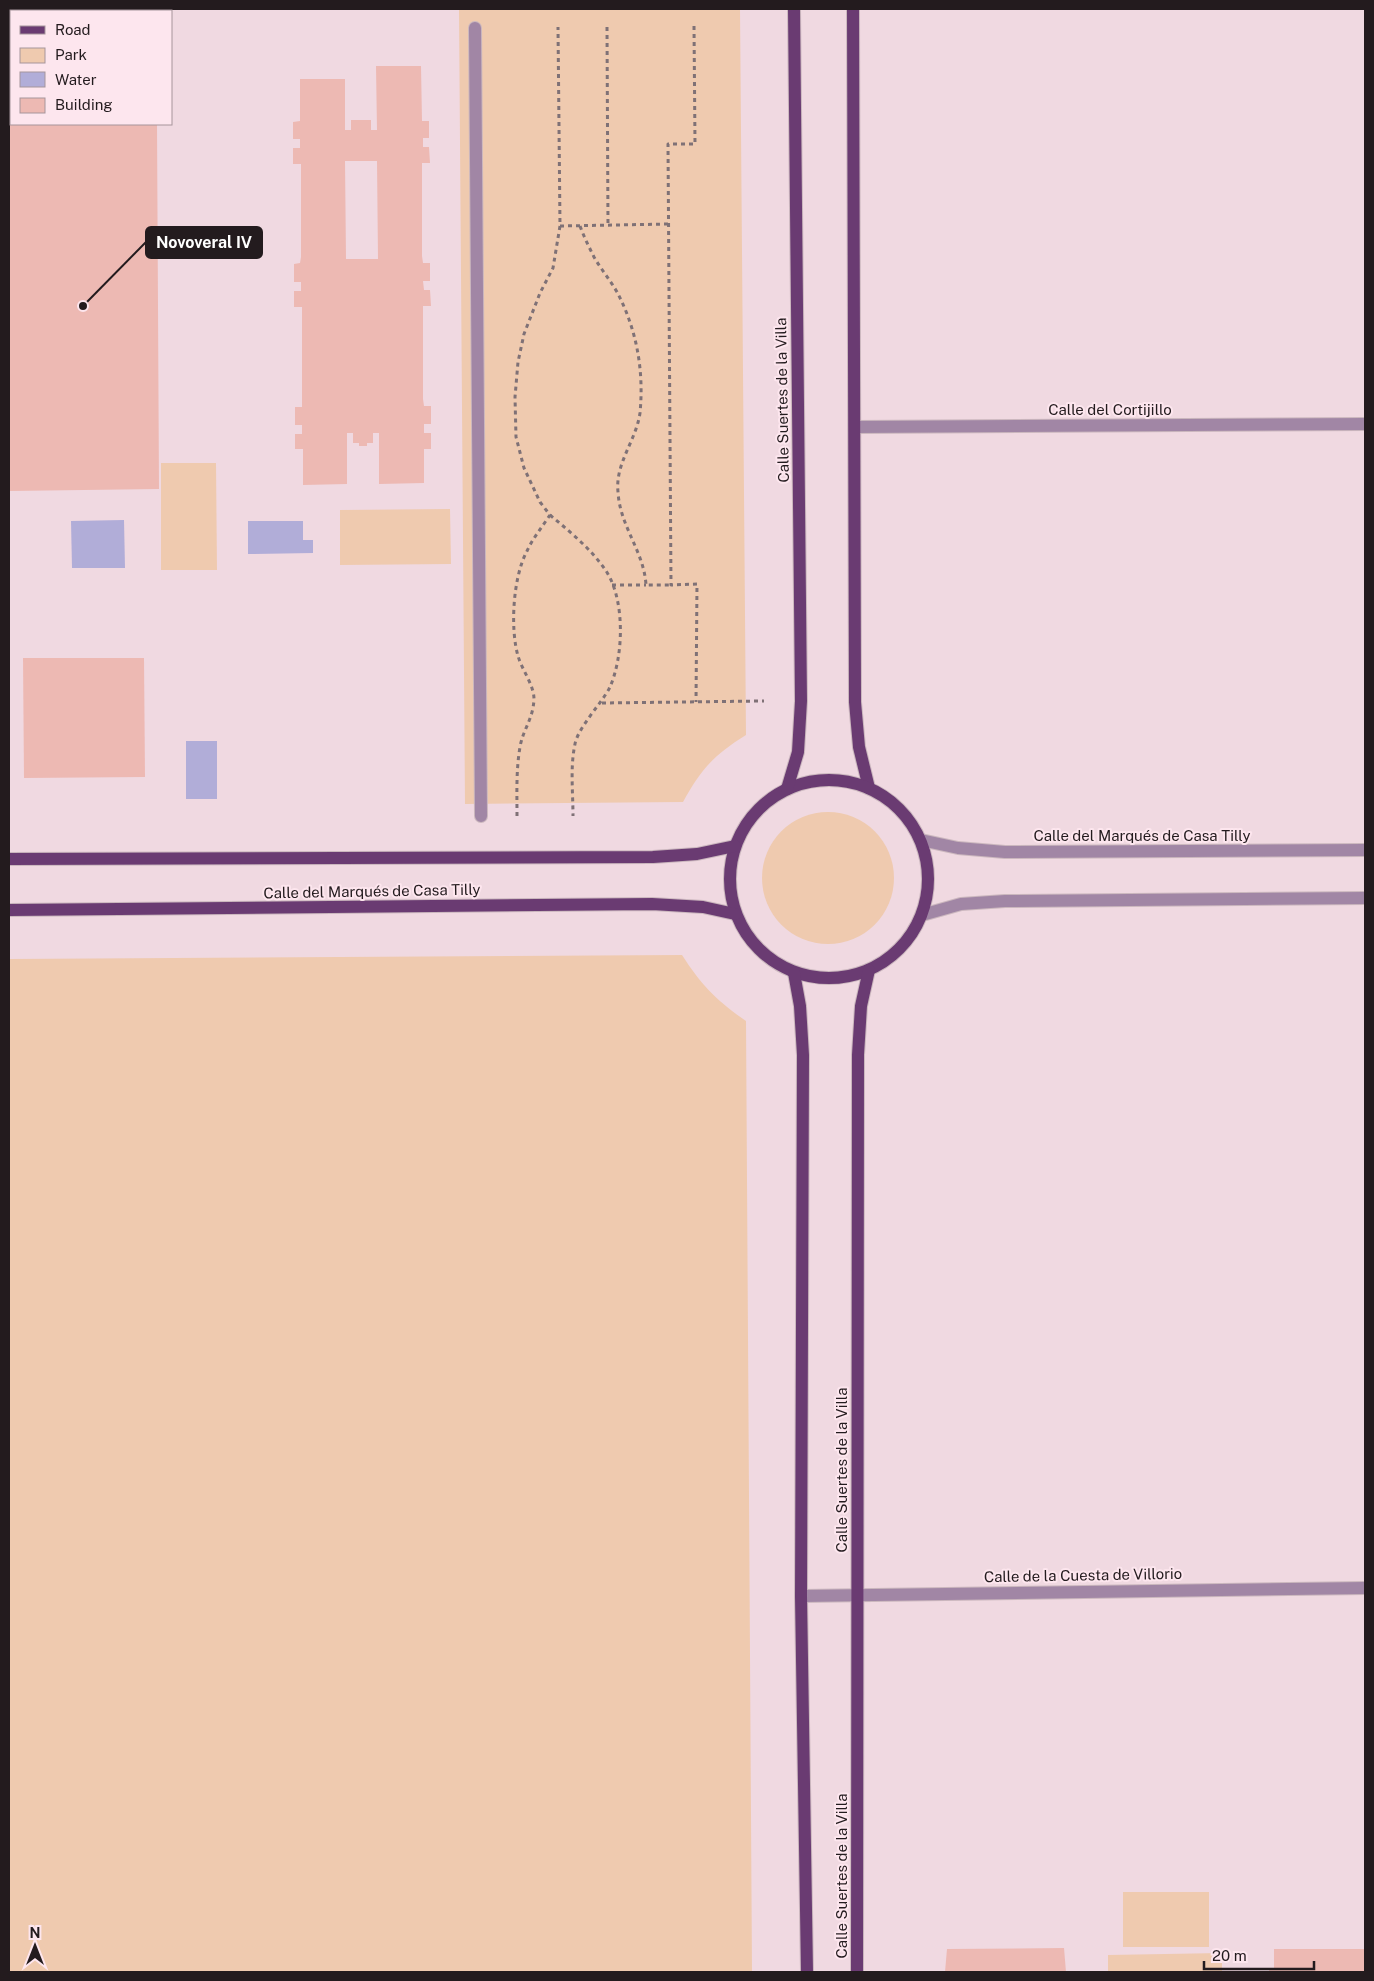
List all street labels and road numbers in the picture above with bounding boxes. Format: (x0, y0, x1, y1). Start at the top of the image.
street label: Calle Suertes de la Villa (772, 317, 792, 483)
street label: Calle del Cortijillo (1048, 401, 1172, 418)
street label: Calle del Marqués de Casa Tilly (1033, 827, 1251, 844)
street label: Calle del Marqués de Casa Tilly (263, 881, 481, 901)
street label: Calle Suertes de la Villa (833, 1387, 850, 1553)
street label: Calle de la Cuesta de Villorio (984, 1565, 1182, 1585)
street label: Calle Suertes de la Villa (833, 1793, 850, 1959)

